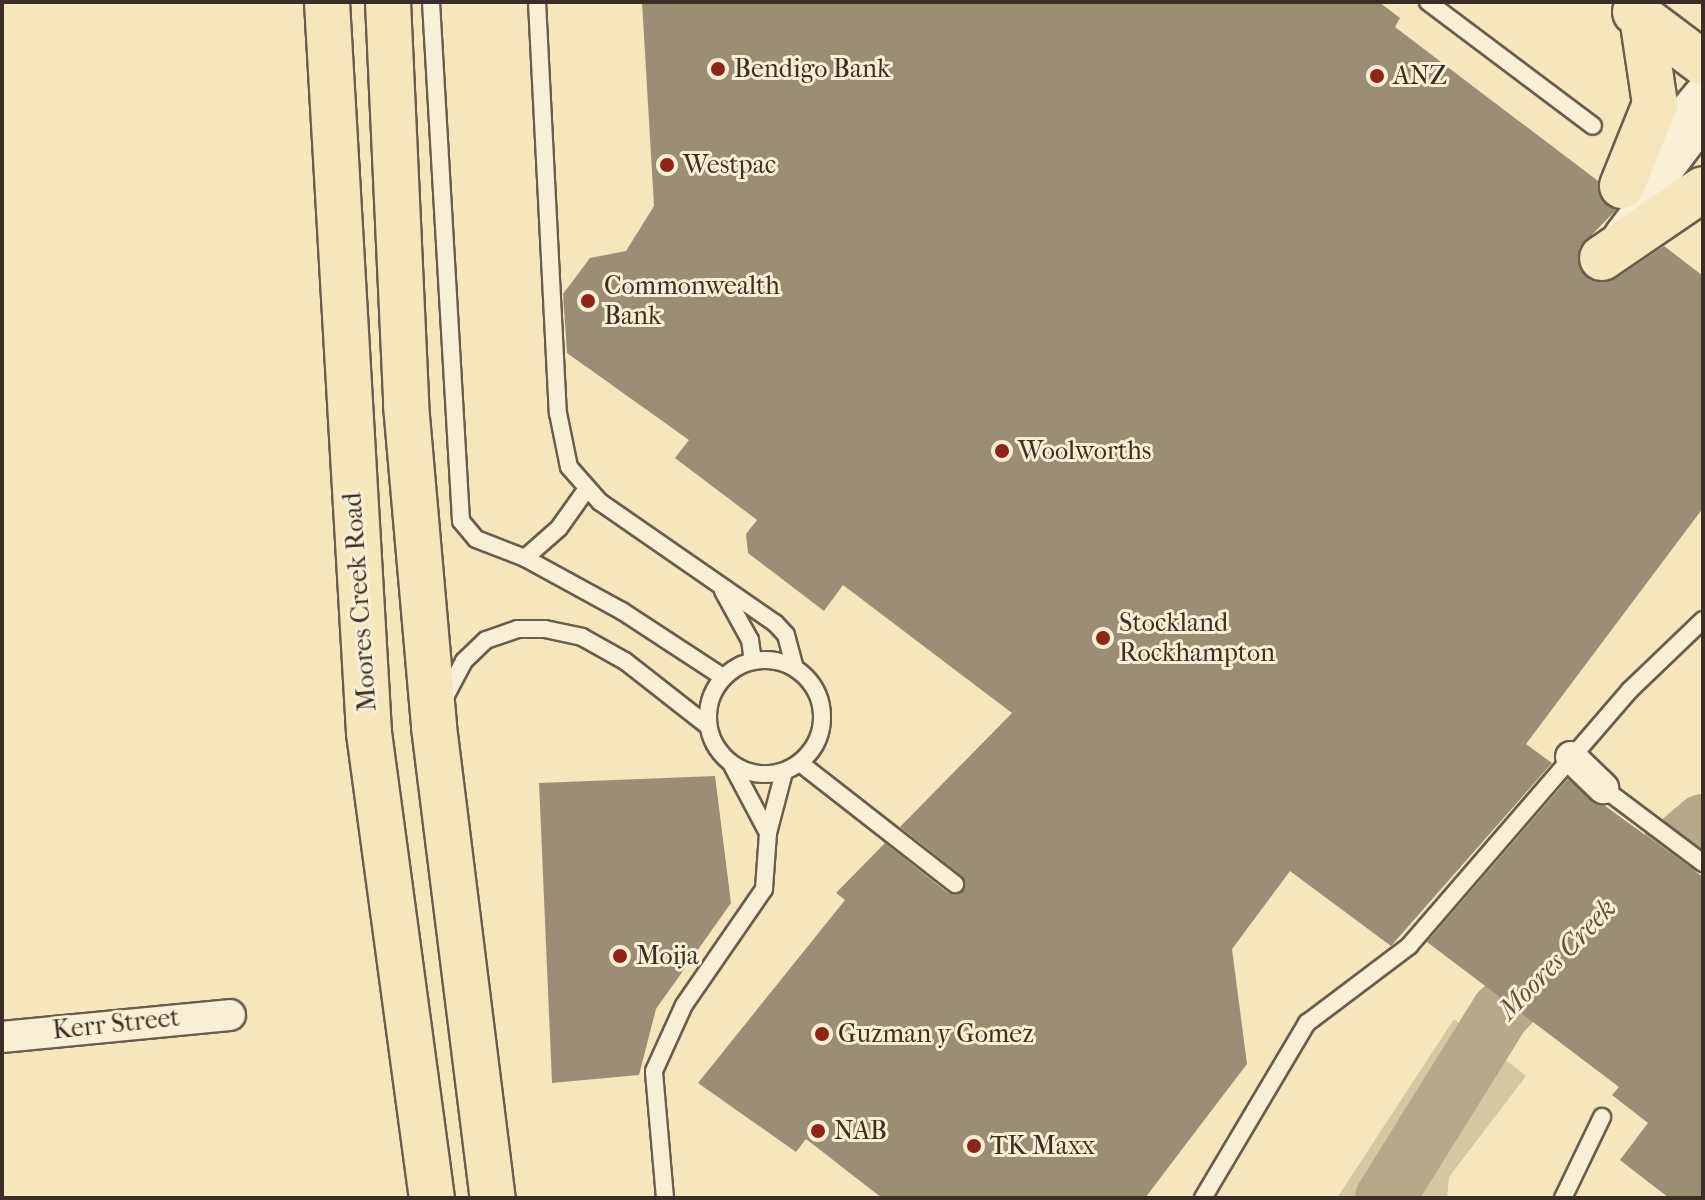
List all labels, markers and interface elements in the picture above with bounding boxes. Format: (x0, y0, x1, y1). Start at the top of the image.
place label: Bendigo Bank (734, 53, 890, 85)
marker: Bendigo Bank (709, 60, 727, 78)
place label: ANZ (1393, 60, 1447, 92)
marker: ANZ (1368, 67, 1386, 85)
place label: Westpac (683, 149, 776, 181)
marker: Westpac (658, 156, 676, 174)
place label: Commonwealth Bank (604, 270, 780, 332)
marker: Commonwealth Bank (579, 292, 597, 310)
place label: Woolworths (1018, 435, 1151, 467)
marker: Woolworths (993, 442, 1011, 460)
street label: Moores Creek Road (337, 491, 383, 713)
place label: Stockland Rockhampton (1119, 607, 1275, 668)
marker: Stockland Rockhampton (1094, 629, 1112, 647)
water label: Moores Creek (1491, 891, 1623, 1027)
place label: Moija (636, 940, 699, 972)
marker: Moija (611, 947, 629, 965)
street label: Kerr Street (51, 1002, 181, 1046)
place label: Guzman y Gomez (838, 1018, 1034, 1050)
marker: Guzman y Gomez (813, 1025, 831, 1043)
place label: NAB (834, 1115, 887, 1147)
marker: NAB (809, 1122, 827, 1140)
place label: TK Maxx (990, 1130, 1095, 1162)
marker: TK Maxx (965, 1137, 983, 1155)

